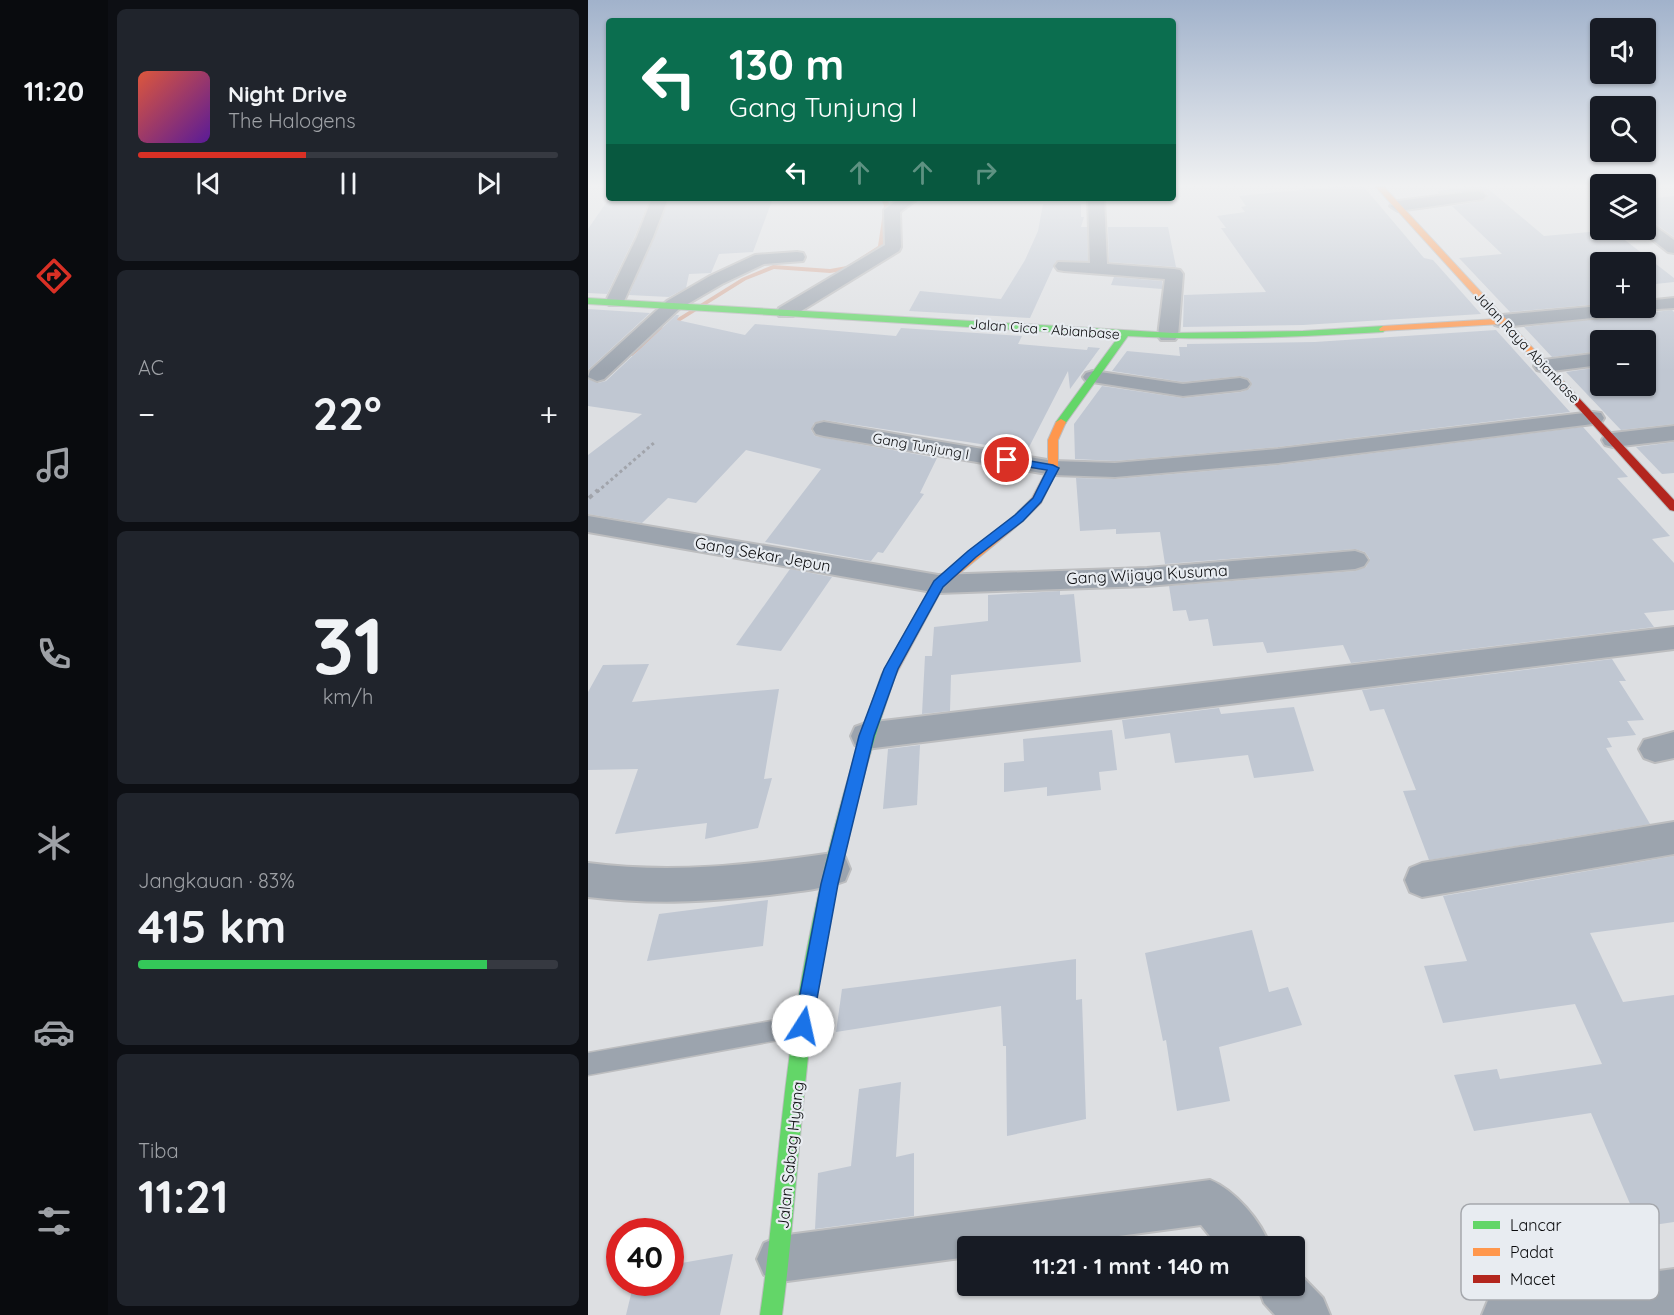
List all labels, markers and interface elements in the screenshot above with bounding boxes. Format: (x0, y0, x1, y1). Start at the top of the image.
map controls (1590, 18, 1656, 396)
button: sound (1590, 18, 1656, 84)
text: 130 m (729, 38, 844, 91)
icon: left (630, 42, 708, 120)
text: 11:20 (24, 74, 84, 108)
text: Night Drive (228, 80, 347, 108)
text: Gang Tunjung I (729, 90, 918, 124)
button: search (1590, 96, 1656, 162)
text: The Halogens (228, 108, 356, 133)
icon: left (780, 156, 813, 189)
icon: ahead (843, 156, 876, 189)
icon: ahead (906, 156, 939, 189)
icon: right (969, 156, 1002, 189)
icon: previous (192, 167, 225, 200)
icon: pause (332, 167, 365, 200)
icon: next (472, 167, 505, 200)
button: layers (1590, 174, 1656, 240)
button: + (1590, 252, 1656, 318)
icon: directions (33, 255, 75, 297)
street label: Jalan Raya Abianbase (1470, 287, 1584, 407)
street label: Jalan Cica - Abianbase (970, 315, 1120, 343)
button: − (1590, 330, 1656, 396)
text: AC (138, 355, 164, 380)
text: 22° (313, 385, 382, 441)
text: − (138, 393, 155, 434)
text: + (539, 393, 558, 434)
street label: Gang Tunjung I (871, 429, 971, 463)
pin (981, 434, 1032, 485)
icon: arrive (990, 443, 1023, 476)
icon: music (33, 444, 75, 486)
street label: Gang Sekar Jepun (693, 532, 833, 576)
street label: Gang Wijaya Kusuma (1066, 560, 1228, 588)
text: 31 (312, 596, 384, 694)
icon: phone (33, 633, 75, 675)
text: km/h (323, 684, 373, 709)
icon: climate (33, 822, 75, 864)
text: Jangkauan · 83% (138, 868, 295, 893)
text: 415 km (138, 898, 286, 954)
position arrow (771, 994, 835, 1058)
icon: car (33, 1011, 75, 1053)
street label: Jalan Sabag Hyang (772, 1080, 808, 1230)
text: Tiba (138, 1138, 179, 1163)
text: 11:21 (138, 1168, 228, 1224)
icon: filters (33, 1200, 75, 1242)
legend (1461, 1204, 1659, 1300)
text: Lancar (1510, 1215, 1562, 1235)
speed limit sign: 40 (606, 1218, 684, 1296)
text: Padat (1510, 1242, 1554, 1262)
text: 11:21 · 1 mnt · 140 m (1032, 1252, 1230, 1280)
text: Macet (1510, 1269, 1556, 1289)

